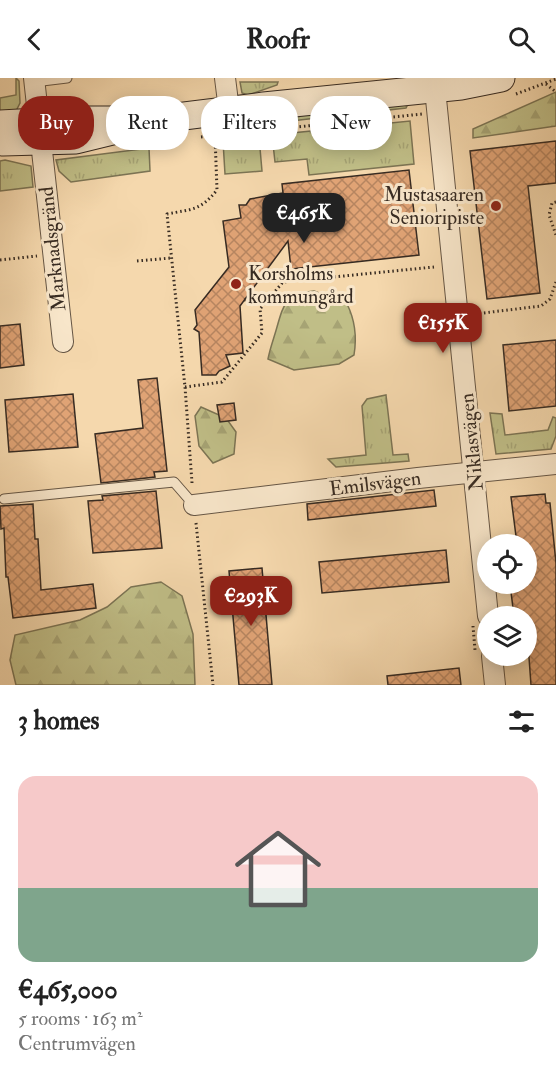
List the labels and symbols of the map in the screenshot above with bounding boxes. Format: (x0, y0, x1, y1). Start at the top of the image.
place label: Mustasaaren Senioripiste (384, 182, 484, 231)
street label: Marknadsgränd (34, 185, 71, 313)
pin: €465K (262, 193, 346, 244)
marker: Mustasaaren Senioripiste (489, 199, 503, 213)
place label: Korsholms kommungård (248, 261, 354, 309)
marker: Korsholms kommungård (229, 277, 243, 291)
pin: €155K (401, 303, 485, 354)
street label: Niklasvägen (454, 392, 489, 492)
street label: Emilsvägen (328, 465, 422, 502)
pin: €293K (209, 576, 293, 627)

